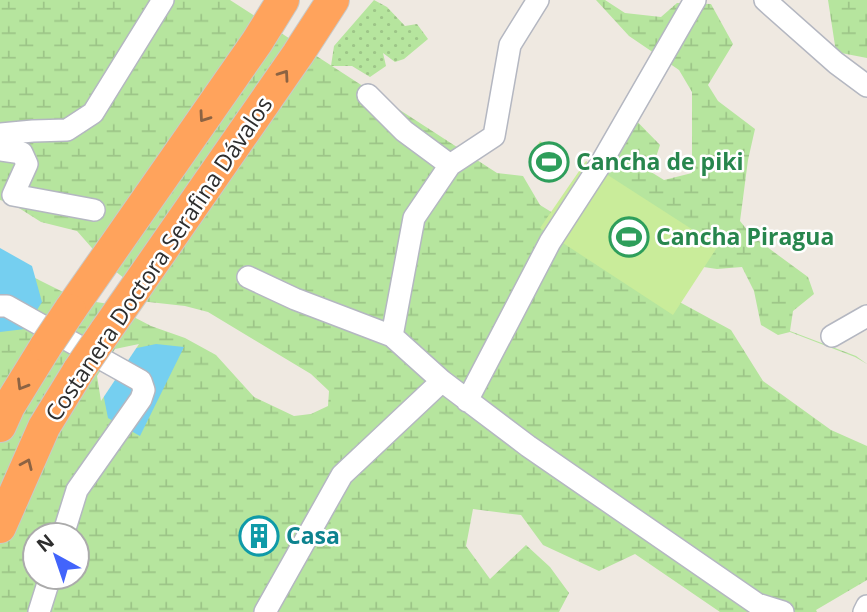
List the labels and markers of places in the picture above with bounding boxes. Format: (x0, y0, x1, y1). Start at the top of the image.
sports icon: Cancha de piki (528, 141, 570, 183)
place label: Cancha de piki (576, 145, 743, 177)
sports icon: Cancha Piragua (608, 216, 650, 258)
place label: Cancha Piragua (656, 220, 834, 252)
building icon: Casa (238, 515, 280, 557)
place label: Casa (286, 519, 340, 551)

